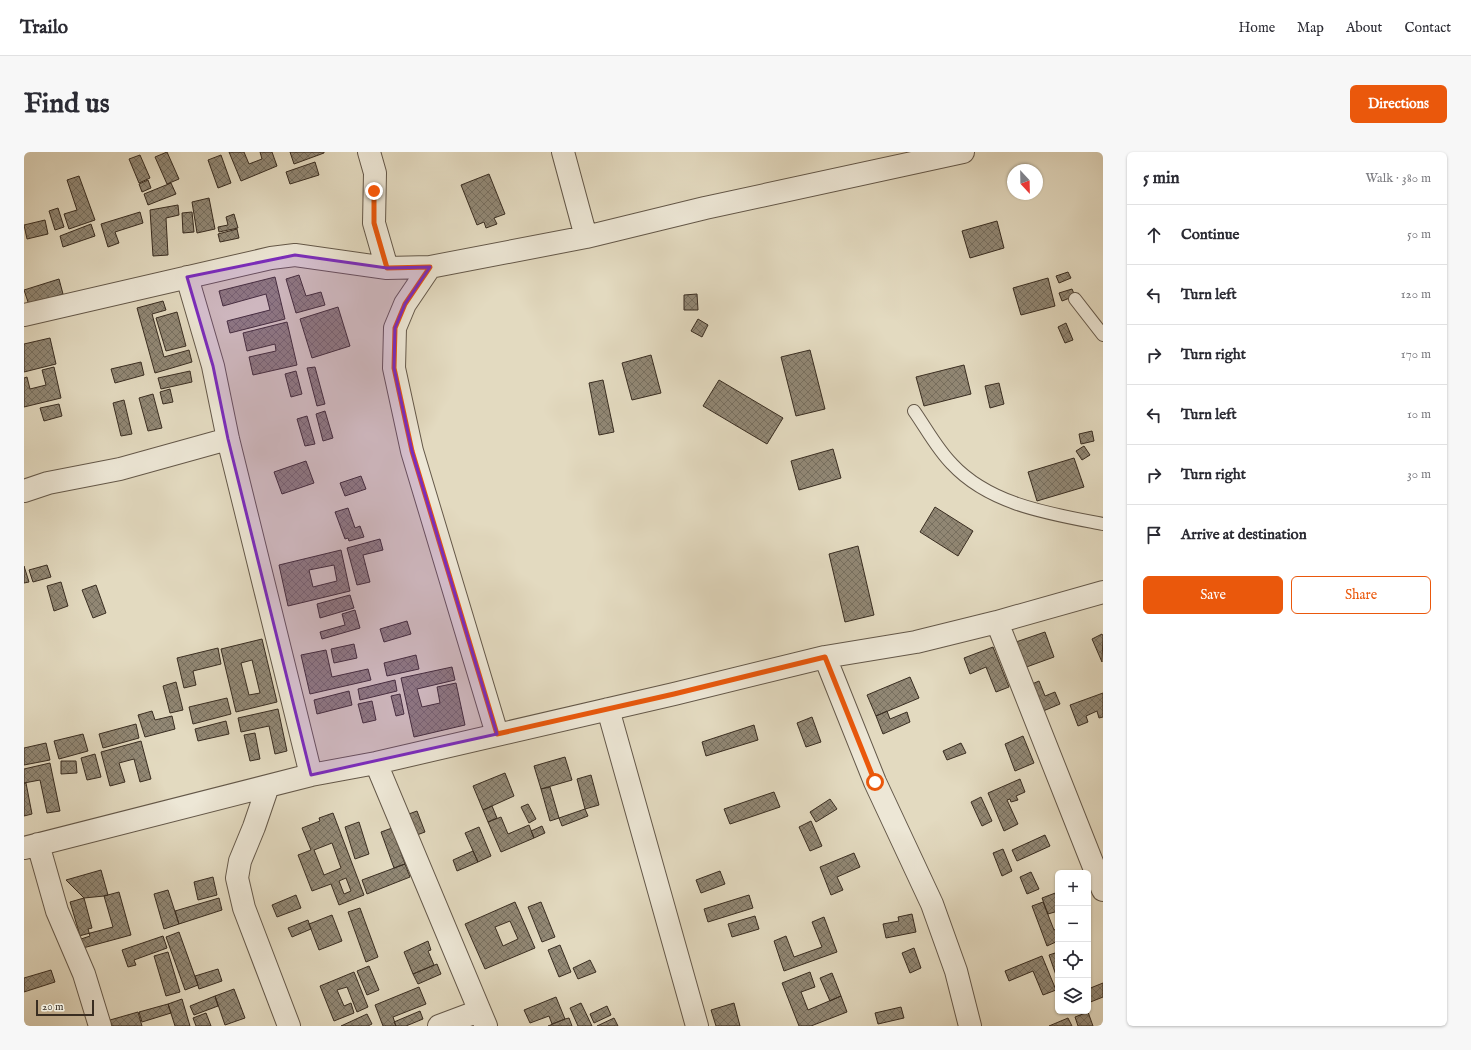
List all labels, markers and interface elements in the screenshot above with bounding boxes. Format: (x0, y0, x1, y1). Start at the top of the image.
text: Trailo (20, 16, 68, 40)
text: Home (1239, 19, 1275, 37)
text: Map (1297, 19, 1324, 37)
text: About (1346, 19, 1382, 37)
text: Contact (1404, 19, 1451, 37)
button: Directions (1350, 85, 1447, 123)
text: Find us (24, 87, 110, 122)
north arrow (1007, 164, 1043, 200)
text: 5 min (1143, 168, 1180, 189)
text: Walk · 380 m (1366, 170, 1431, 187)
route end (365, 182, 383, 200)
icon: ahead (1143, 224, 1165, 246)
text: Continue (1181, 225, 1239, 244)
text: 50 m (1407, 226, 1431, 243)
icon: left (1143, 284, 1165, 306)
text: Turn left (1181, 285, 1237, 304)
text: 120 m (1401, 286, 1431, 303)
icon: right (1143, 344, 1165, 366)
text: Turn right (1181, 345, 1246, 364)
text: 170 m (1401, 346, 1431, 363)
icon: left (1143, 404, 1165, 426)
text: Turn left (1181, 405, 1237, 424)
text: 10 m (1407, 406, 1431, 423)
icon: right (1143, 464, 1165, 486)
text: Turn right (1181, 465, 1246, 484)
text: 30 m (1407, 466, 1431, 483)
icon: arrive (1143, 524, 1165, 546)
text: Arrive at destination (1181, 525, 1307, 544)
button: Save (1143, 576, 1283, 614)
button: Share (1291, 576, 1431, 614)
route start (866, 773, 884, 791)
map controls (1055, 870, 1091, 1014)
button: + (1055, 870, 1091, 906)
button: − (1055, 906, 1091, 942)
button: locate (1055, 942, 1091, 978)
button: layers (1055, 978, 1091, 1014)
scale bar (36, 998, 94, 1017)
text: 20 m (42, 1000, 63, 1014)

